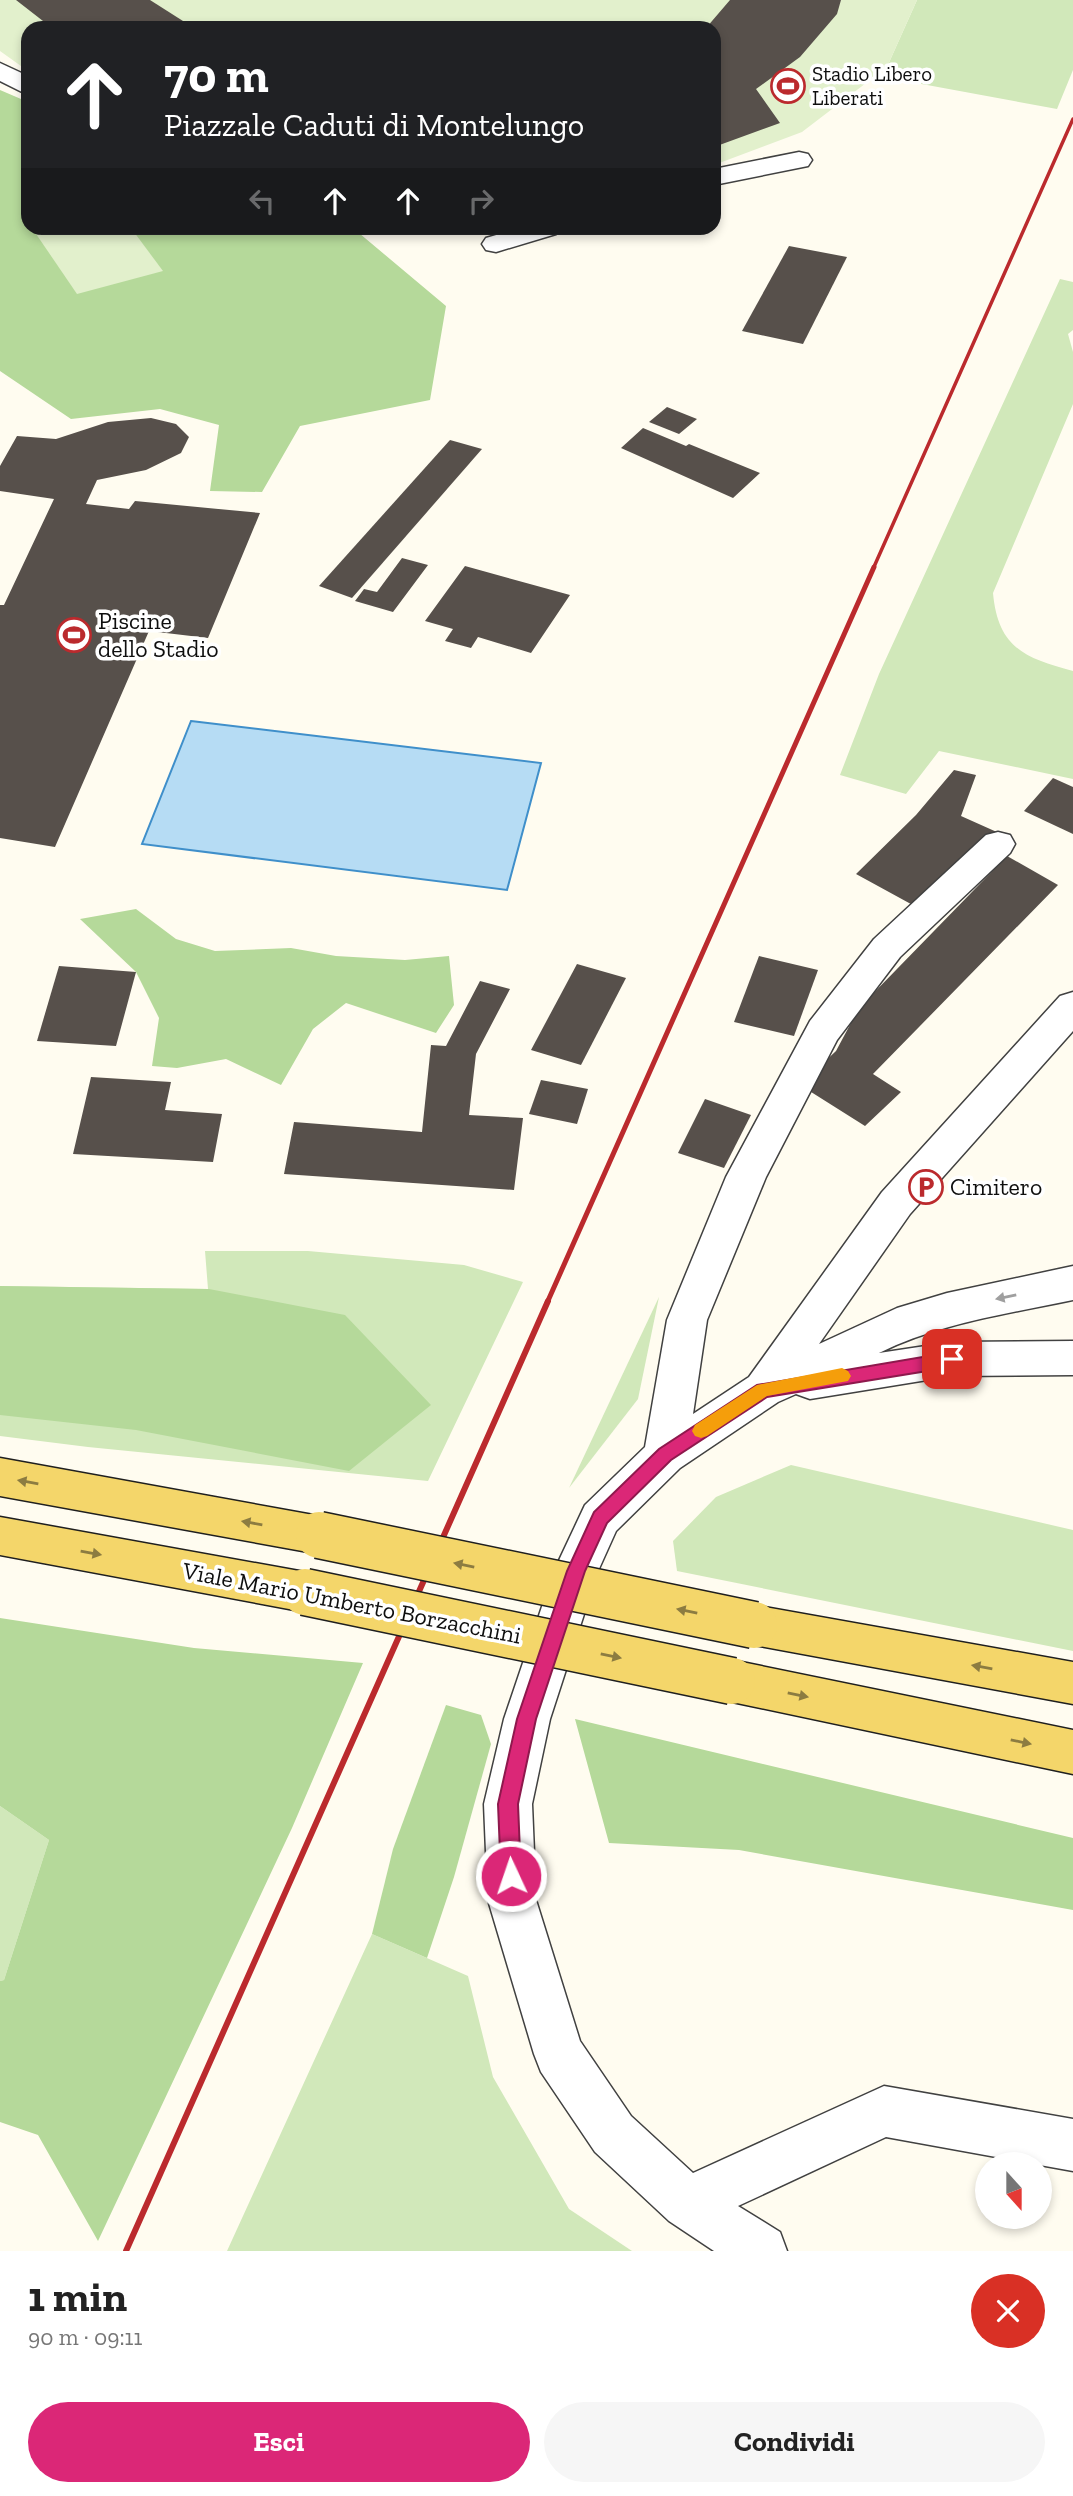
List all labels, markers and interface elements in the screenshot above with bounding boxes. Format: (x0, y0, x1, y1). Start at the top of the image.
text: 70 m (164, 46, 269, 105)
icon: ahead (49, 49, 140, 140)
place label: Stadio Libero Liberati (812, 61, 932, 110)
sports icon: Stadio Libero Liberati (769, 67, 807, 105)
text: Piazzale Caduti di Montelungo (164, 106, 584, 144)
icon: left (243, 182, 281, 220)
icon: ahead (316, 182, 354, 220)
icon: ahead (389, 182, 427, 220)
icon: right (462, 182, 500, 220)
place label: Piscine dello Stadio (98, 606, 218, 663)
sports icon: Piscine dello Stadio (55, 616, 93, 654)
parking icon: Cimitero (907, 1168, 945, 1206)
place label: Cimitero (950, 1172, 1042, 1201)
one-way arrow (995, 1292, 1017, 1303)
pin (922, 1329, 982, 1389)
icon: arrive (933, 1340, 971, 1378)
one-way arrow (17, 1476, 39, 1487)
one-way arrow (241, 1517, 263, 1528)
one-way arrow (80, 1547, 102, 1558)
street label: Viale Mario Umberto Borzacchini (179, 1555, 524, 1650)
one-way arrow (453, 1560, 475, 1571)
one-way arrow (676, 1606, 698, 1617)
one-way arrow (600, 1650, 622, 1661)
one-way arrow (971, 1661, 993, 1672)
one-way arrow (788, 1690, 810, 1701)
one-way arrow (1010, 1736, 1032, 1747)
position arrow (474, 1839, 548, 1913)
north arrow (975, 2152, 1052, 2230)
map controls (975, 2152, 1052, 2229)
text: 1 min (28, 2271, 127, 2322)
button: close (971, 2274, 1045, 2348)
text: 90 m · 09:11 (28, 2323, 142, 2351)
button: Esci (28, 2402, 530, 2482)
button: Condividi (544, 2402, 1045, 2482)

